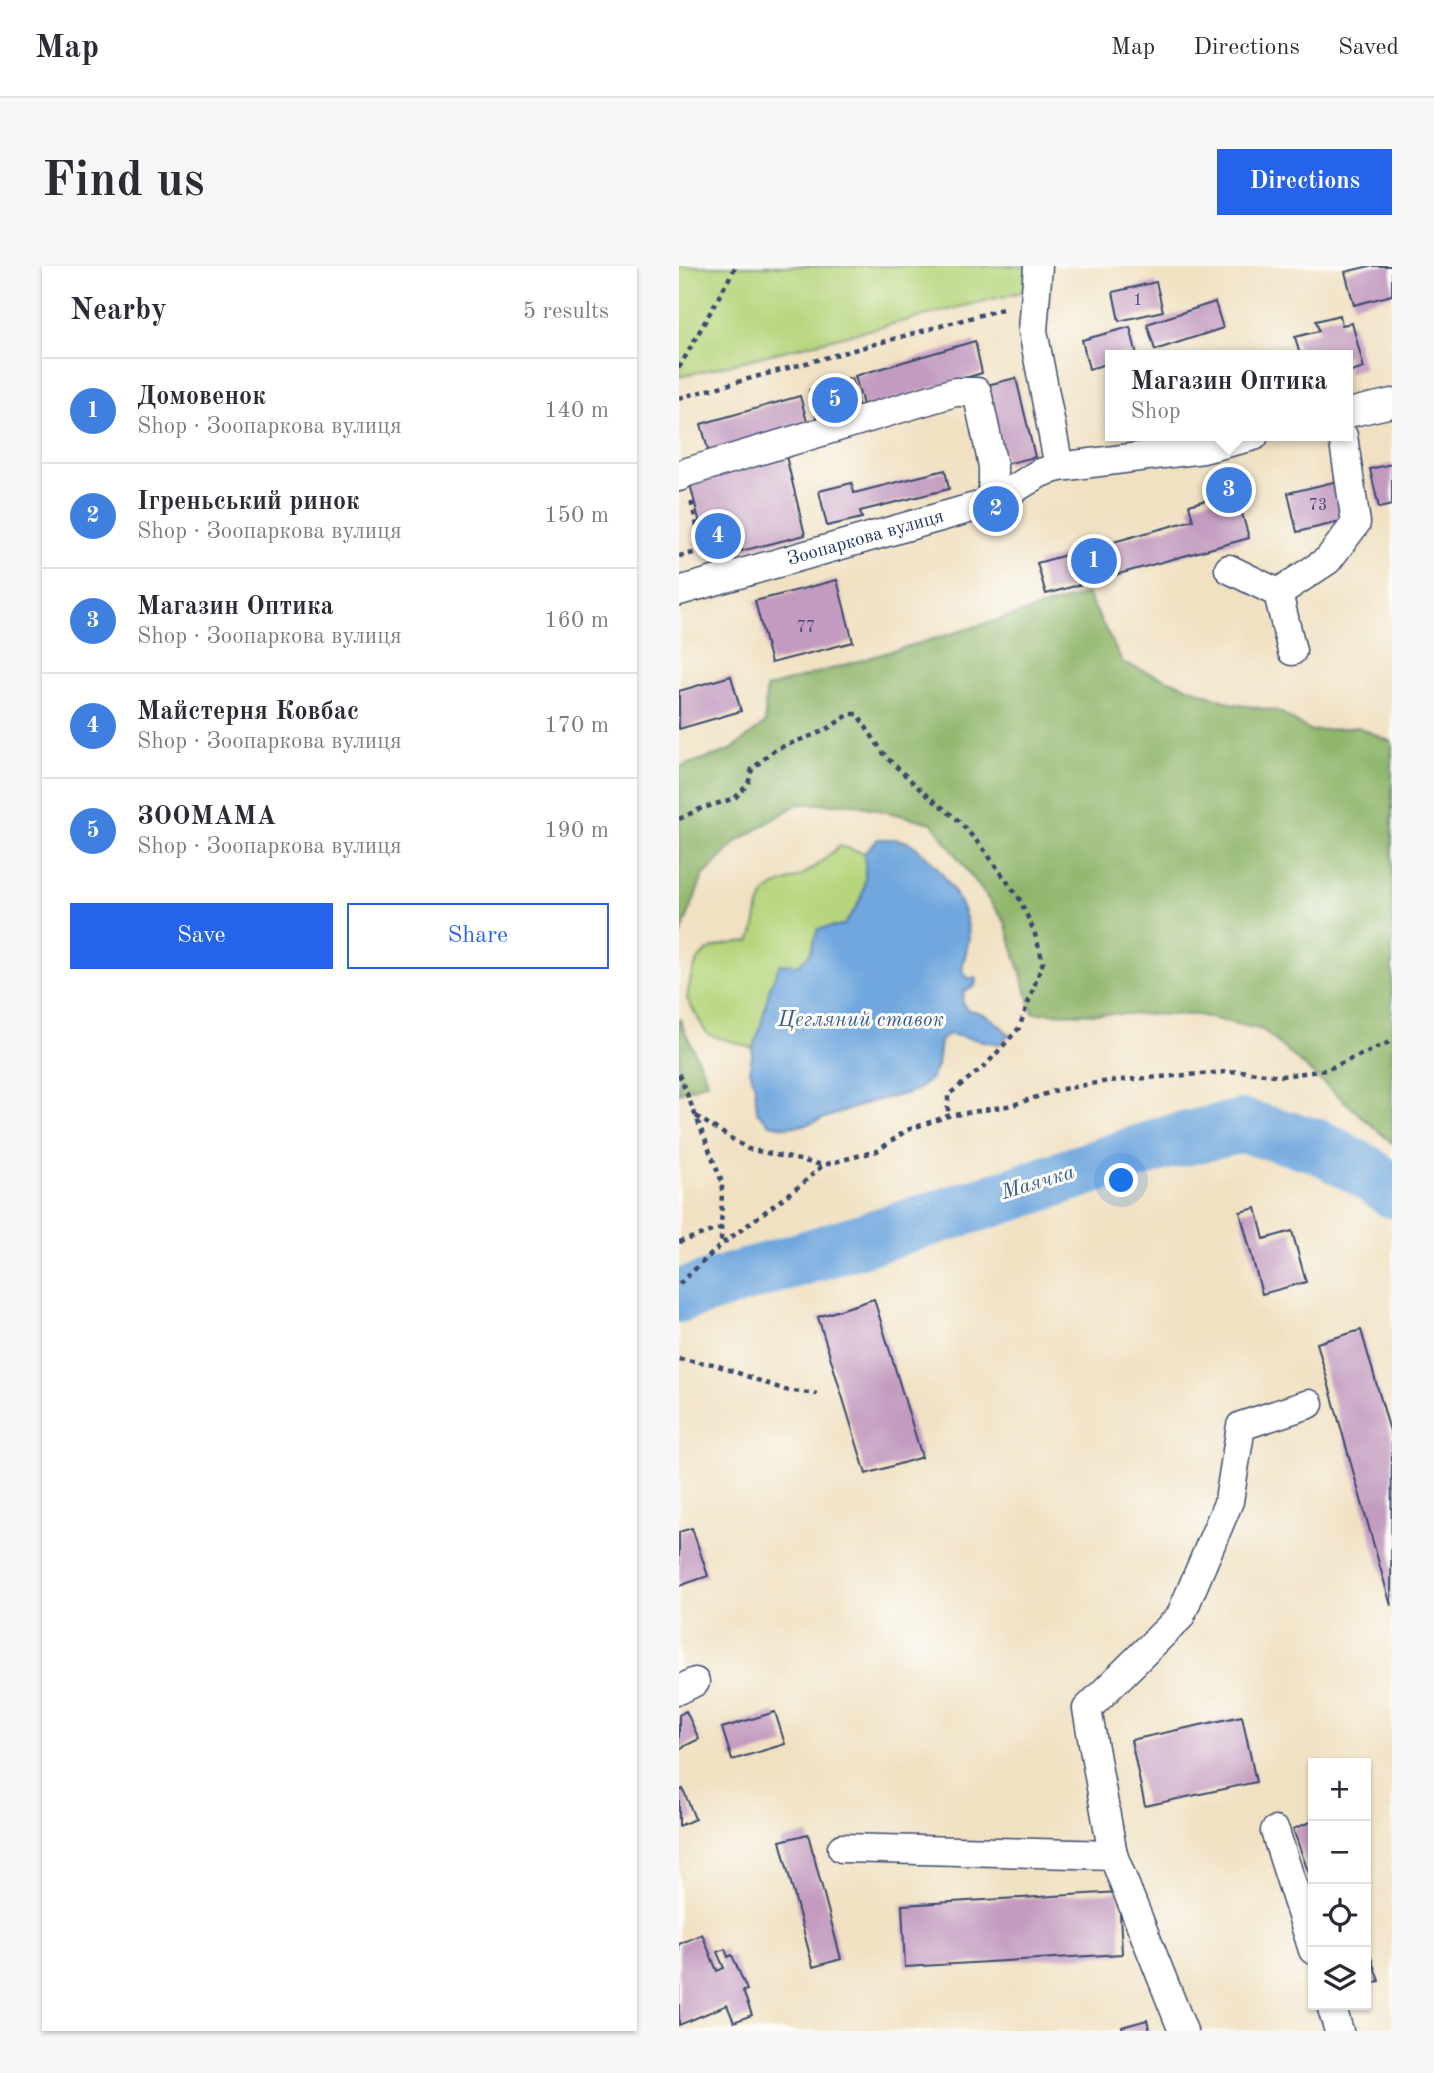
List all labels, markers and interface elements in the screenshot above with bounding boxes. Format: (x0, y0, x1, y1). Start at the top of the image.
text: Map (35, 32, 99, 65)
text: Map (1111, 36, 1155, 60)
text: Directions (1193, 36, 1300, 60)
text: Saved (1338, 36, 1399, 60)
button: Directions (1217, 149, 1392, 215)
text: Find us (42, 158, 205, 207)
house number: 1 (1133, 293, 1143, 309)
text: Nearby (70, 296, 167, 326)
text: 5 results (523, 300, 609, 323)
popup (1105, 350, 1353, 441)
text: Магазин Оптика (1131, 369, 1327, 395)
pin: 5 (812, 374, 858, 426)
text: Домовенок (137, 384, 266, 410)
text: 1 (86, 399, 100, 422)
text: 140 m (544, 399, 609, 422)
text: Shop (1131, 400, 1181, 423)
text: Shop · Зоопаркова вулиця (137, 415, 402, 438)
pin: 3 (1206, 464, 1252, 516)
pin: 2 (973, 483, 1019, 535)
text: Ігреньський ринок (137, 489, 360, 515)
house number: 73 (1309, 498, 1327, 514)
text: 2 (86, 504, 100, 527)
text: 150 m (544, 504, 609, 527)
street label: Зоопаркова вулиця (785, 507, 946, 569)
pin: 4 (695, 510, 741, 562)
text: Shop · Зоопаркова вулиця (137, 520, 402, 543)
pin: 1 (1071, 535, 1117, 587)
text: Магазин Оптика (137, 594, 334, 620)
text: 3 (86, 609, 100, 632)
text: 160 m (544, 609, 609, 632)
house number: 77 (797, 620, 815, 636)
text: Shop · Зоопаркова вулиця (137, 625, 402, 648)
text: Майстерня Ковбас (137, 699, 359, 725)
text: 4 (86, 714, 100, 737)
text: 170 m (544, 714, 609, 737)
text: Shop · Зоопаркова вулиця (137, 730, 402, 753)
text: ЗООМАМА (137, 804, 276, 830)
text: 5 (86, 819, 100, 842)
text: 190 m (544, 819, 609, 842)
text: Shop · Зоопаркова вулиця (137, 835, 402, 858)
button: Save (70, 903, 333, 969)
button: Share (347, 903, 609, 969)
water label: Цегляний ставок (777, 1010, 944, 1031)
water label: Маячка (998, 1162, 1077, 1204)
your location (1104, 1163, 1138, 1197)
map controls (1308, 1758, 1371, 2010)
button: + (1308, 1758, 1371, 1821)
button: − (1308, 1821, 1371, 1884)
button: locate (1308, 1884, 1371, 1947)
button: layers (1308, 1947, 1371, 2010)

